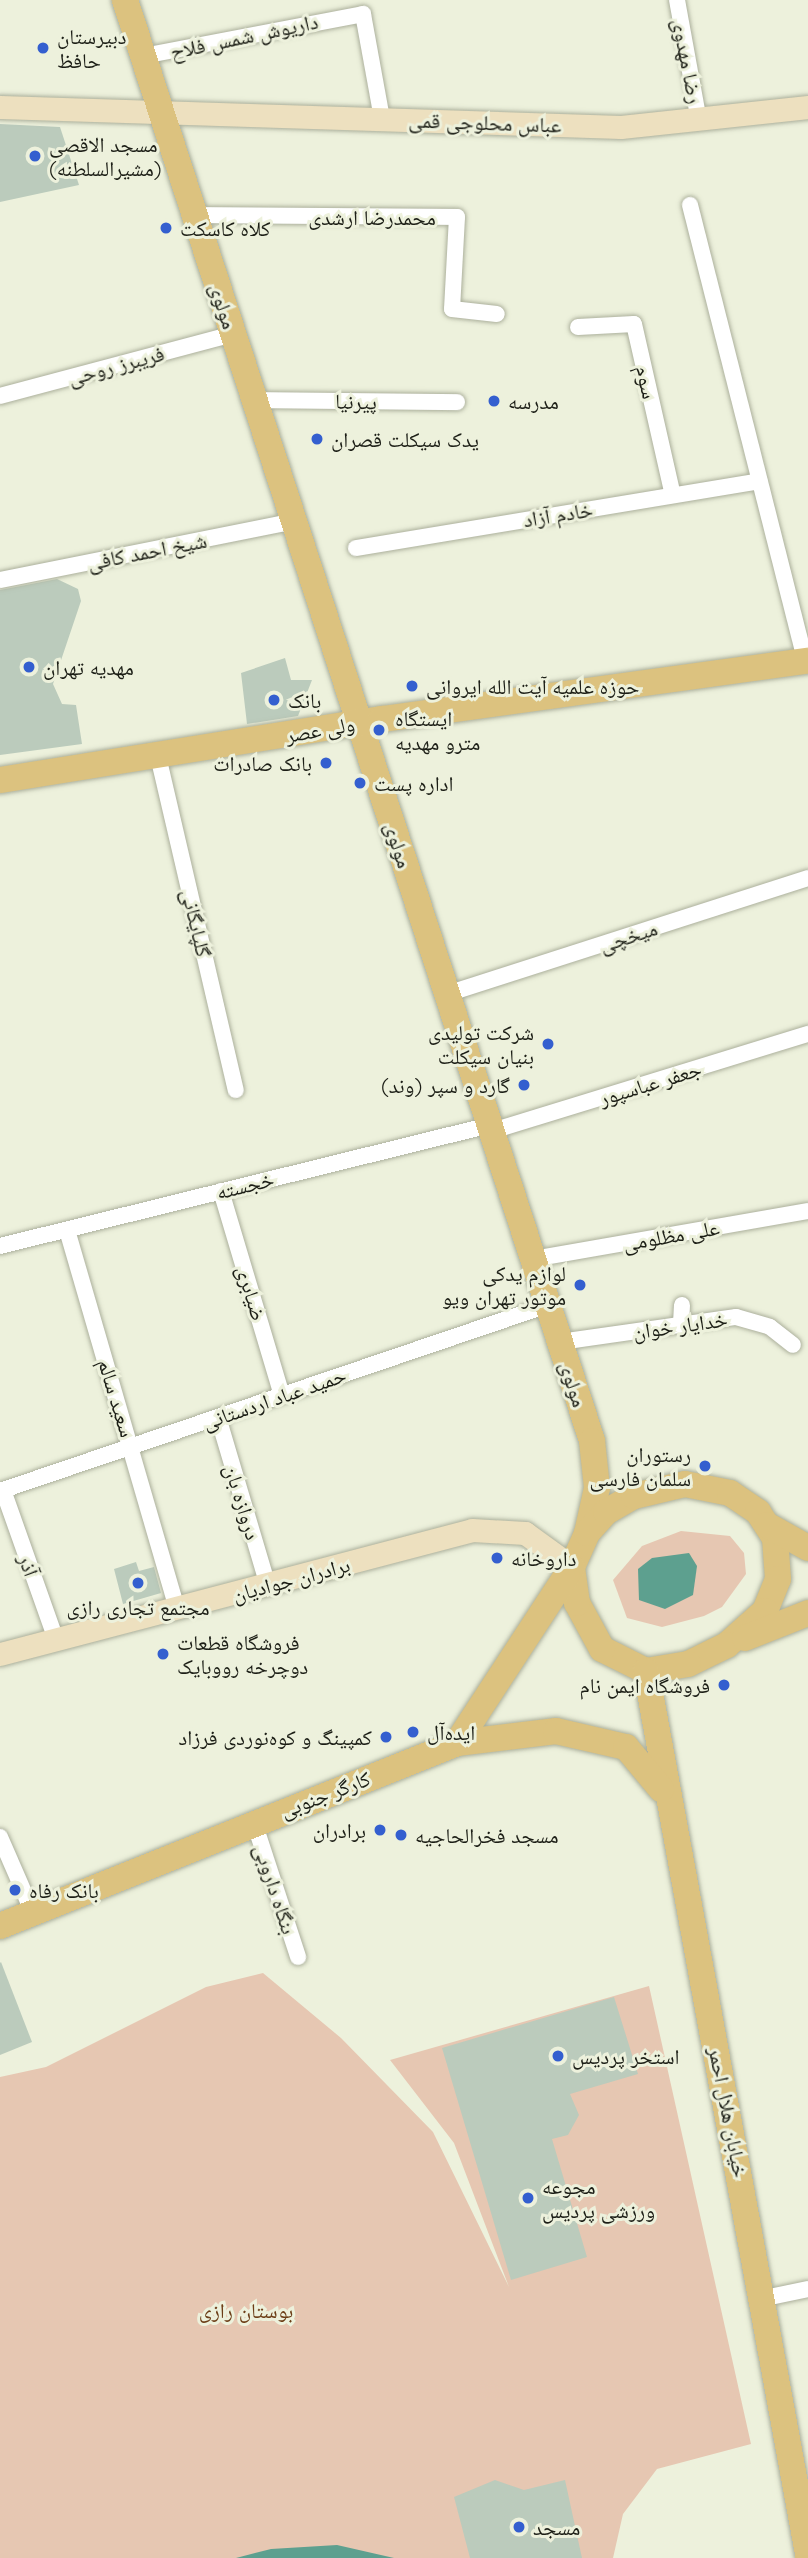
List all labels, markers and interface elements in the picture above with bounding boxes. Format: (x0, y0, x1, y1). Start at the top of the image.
street label: داریوش شمس فلاح (168, 8, 320, 64)
street label: رضا مهدوی (667, 16, 709, 106)
place label: دبیرستان حافظ (57, 23, 127, 73)
marker: دبیرستان حافظ (35, 40, 51, 56)
street label: عباس محلوجی قمی (408, 107, 562, 137)
place label: مسجد الاقصی (مشیرالسلطنه) (49, 131, 162, 181)
marker: مسجد الاقصی (مشیرالسلطنه) (27, 148, 43, 164)
street label: محمدرضا ارشدی (308, 204, 436, 230)
place label: کلاه کاسکت (180, 215, 270, 241)
marker: کلاه کاسکت (158, 220, 174, 236)
street label: مولوی (205, 280, 243, 332)
street label: فریبرز روحی (65, 340, 167, 390)
street label: سوم (631, 363, 663, 401)
street label: پیرنیا (335, 388, 377, 414)
place label: مدرسه (508, 388, 559, 414)
marker: مدرسه (486, 393, 502, 409)
place label: یدک سیکلت قصران (331, 426, 479, 452)
marker: یدک سیکلت قصران (309, 431, 325, 447)
street label: خادم آزاد (521, 496, 595, 532)
street label: شیخ احمد کافی (85, 527, 209, 575)
place label: مهدیه تهران (43, 654, 134, 680)
marker: مهدیه تهران (21, 659, 37, 675)
place label: حوزه علمیه آیت‌ الله ایروانی (426, 673, 639, 699)
marker: حوزه علمیه آیت‌ الله ایروانی (404, 678, 420, 694)
place label: بانک (288, 687, 321, 713)
marker: بانک (266, 692, 282, 708)
place label: ایستگاه مترو مهدیه (395, 705, 480, 755)
street label: ولی عصر (283, 711, 357, 747)
marker: ایستگاه مترو مهدیه (369, 720, 389, 740)
place label: بانک صادرات (213, 750, 312, 776)
marker: بانک صادرات (318, 755, 334, 771)
place label: اداره پست (374, 770, 453, 796)
marker: اداره پست (352, 775, 368, 791)
street label: مولوی (380, 819, 418, 871)
street label: گلپایگانی (177, 887, 217, 959)
street label: میخچی (596, 915, 660, 957)
place label: شرکت تولیدی بنیان سیکلت (428, 1019, 534, 1069)
marker: شرکت تولیدی بنیان سیکلت (540, 1036, 556, 1052)
street label: جعفر عباسپور (596, 1055, 704, 1111)
place label: گارد و سپر (وند) (381, 1072, 510, 1098)
marker: گارد و سپر (وند) (516, 1077, 532, 1093)
street label: خجسته (214, 1166, 276, 1204)
street label: علی مظلومی (621, 1214, 721, 1256)
place label: لوازم یدکی موتور تهران ویو (442, 1260, 566, 1310)
street label: ضیابری (232, 1262, 272, 1324)
marker: لوازم یدکی موتور تهران ویو (572, 1277, 588, 1293)
street label: خدایار خوان (631, 1306, 729, 1344)
street label: سعید سالم (93, 1356, 141, 1440)
street label: مولوی (555, 1358, 593, 1410)
street label: حمید عباد اردستانی (199, 1362, 349, 1434)
place label: رستوران سلمان فارسی (590, 1441, 691, 1491)
marker: رستوران سلمان فارسی (697, 1458, 713, 1474)
street label: دروازه بان (220, 1461, 266, 1543)
place label: داروخانه (511, 1545, 577, 1571)
street label: آذر (13, 1550, 45, 1580)
marker: داروخانه (489, 1550, 505, 1566)
street label: برادران جوادیان (229, 1551, 353, 1607)
marker: مجتمع تجاری رازی (130, 1575, 146, 1591)
place label: مجتمع تجاری رازی (66, 1594, 210, 1620)
place label: فروشگاه قطعات دوچرخه رووبایک (177, 1629, 308, 1679)
marker: فروشگاه قطعات دوچرخه رووبایک (155, 1646, 171, 1662)
place label: فروشگاه ایمن نام (580, 1672, 710, 1698)
marker: فروشگاه ایمن نام (716, 1677, 732, 1693)
place label: ایده‌آل (427, 1719, 475, 1745)
place label: کمپینگ و کوه‌نوردی فرزاد (178, 1724, 372, 1750)
marker: ایده‌آل (405, 1724, 421, 1740)
marker: کمپینگ و کوه‌نوردی فرزاد (378, 1729, 394, 1745)
street label: کارگر جنوبی (276, 1765, 374, 1823)
place label: برادران (313, 1817, 366, 1843)
marker: برادران (372, 1822, 388, 1838)
place label: مسجد فخرالحاجیه (415, 1822, 559, 1848)
marker: مسجد فخرالحاجیه (393, 1827, 409, 1843)
street label: بنگاه داروبی (250, 1841, 302, 1937)
place label: بانک رفاه (29, 1877, 99, 1903)
marker: بانک رفاه (7, 1882, 23, 1898)
place label: استخر پردیس (572, 2043, 680, 2069)
street label: خیابان هلال احمر (704, 2045, 754, 2179)
marker: استخر پردیس (550, 2048, 566, 2064)
place label: مجوعه ورزشی پردیس (542, 2173, 655, 2223)
marker: مجوعه ورزشی پردیس (520, 2190, 536, 2206)
park label: بوستان رازی (199, 2297, 293, 2323)
place label: مسجد (533, 2514, 580, 2540)
marker: مسجد (511, 2519, 527, 2535)

